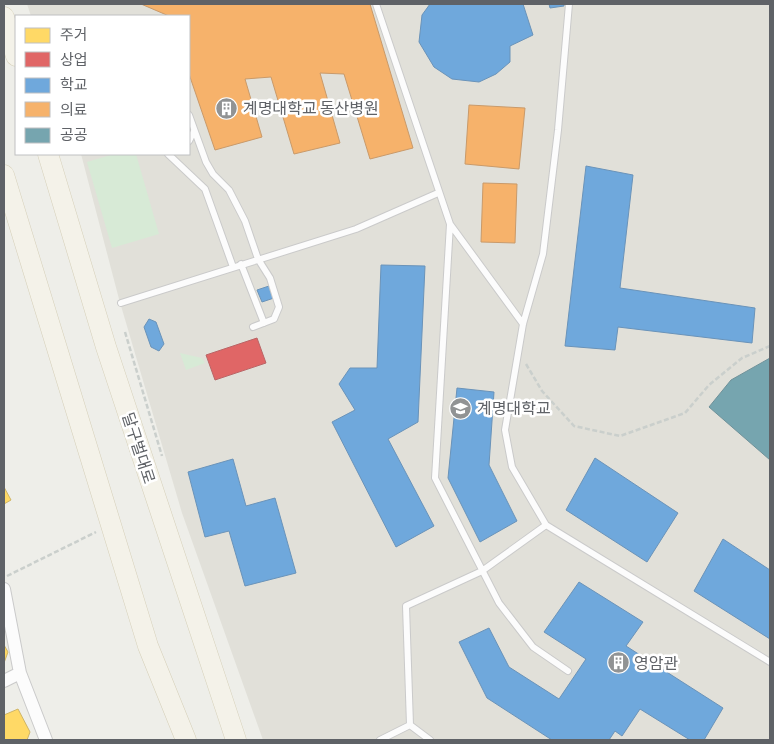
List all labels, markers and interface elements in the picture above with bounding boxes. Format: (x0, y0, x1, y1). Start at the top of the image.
legend (15, 15, 190, 155)
text: 주거 (60, 25, 88, 43)
text: 상업 (60, 50, 88, 68)
text: 학교 (60, 75, 88, 93)
building icon: 계명대학교 동산병원 (215, 96, 239, 120)
place label: 계명대학교 동산병원 (243, 98, 379, 117)
text: 의료 (60, 100, 88, 118)
text: 공공 (60, 125, 88, 143)
school or university icon: 계명대학교 (449, 396, 473, 420)
place label: 계명대학교 (477, 398, 551, 417)
street label: 달구벌대로 (119, 410, 160, 486)
building icon: 영암관 (606, 651, 630, 675)
place label: 영암관 (634, 653, 678, 672)

